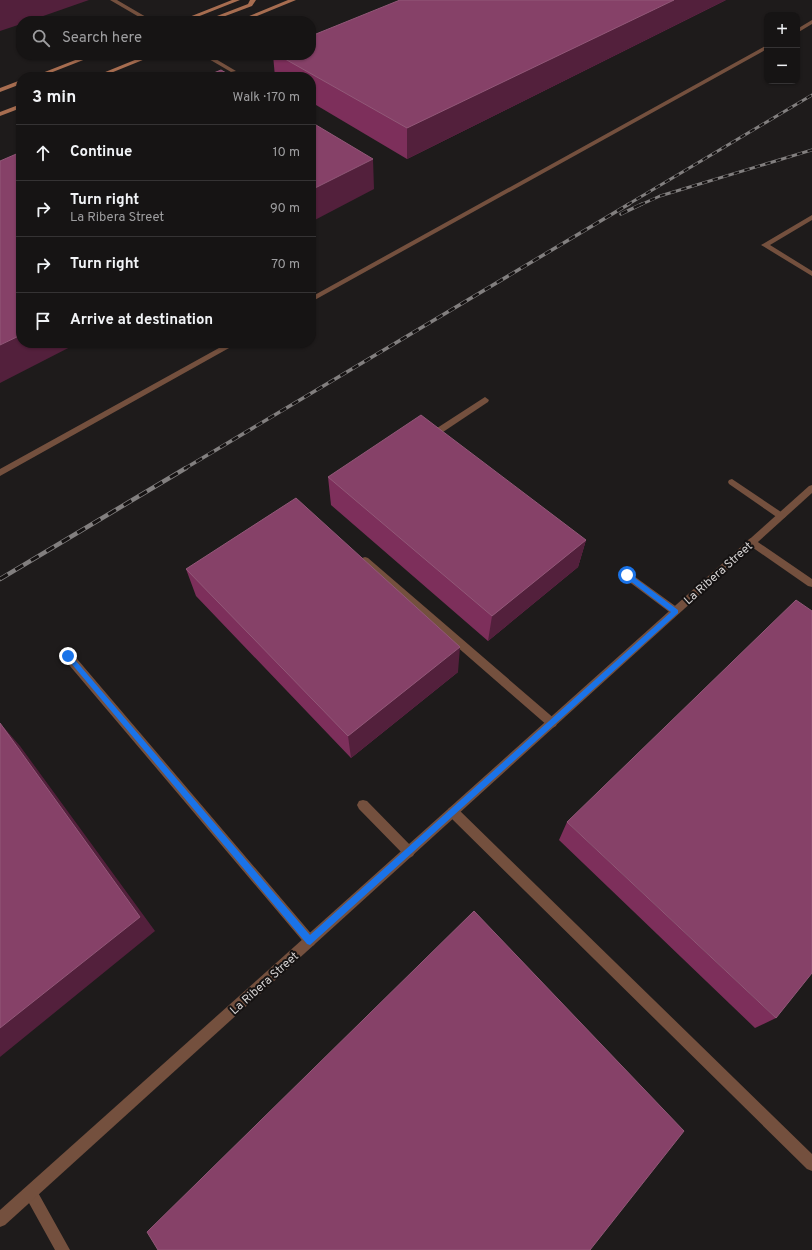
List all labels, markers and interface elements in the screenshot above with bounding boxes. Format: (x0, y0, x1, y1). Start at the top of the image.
map controls (764, 12, 800, 84)
button: + (764, 12, 800, 48)
search box (16, 16, 316, 60)
icon: search (30, 27, 52, 49)
text: Search here (62, 29, 142, 48)
button: − (764, 48, 800, 84)
text: 3 min (32, 87, 76, 109)
text: Walk · 170 m (233, 90, 300, 106)
icon: ahead (32, 142, 54, 164)
text: Continue (70, 143, 132, 162)
text: 10 m (273, 145, 300, 161)
text: Turn right (70, 191, 139, 210)
icon: right (32, 198, 54, 220)
text: 90 m (270, 201, 300, 217)
text: La Ribera Street (70, 210, 164, 226)
icon: right (32, 254, 54, 276)
text: Turn right (70, 255, 139, 274)
text: 70 m (271, 257, 300, 273)
icon: arrive (32, 310, 54, 332)
text: Arrive at destination (70, 311, 213, 330)
street label: La Ribera Street (681, 539, 756, 609)
route start (618, 566, 636, 584)
route end (59, 647, 77, 665)
street label: La Ribera Street (227, 949, 302, 1019)

